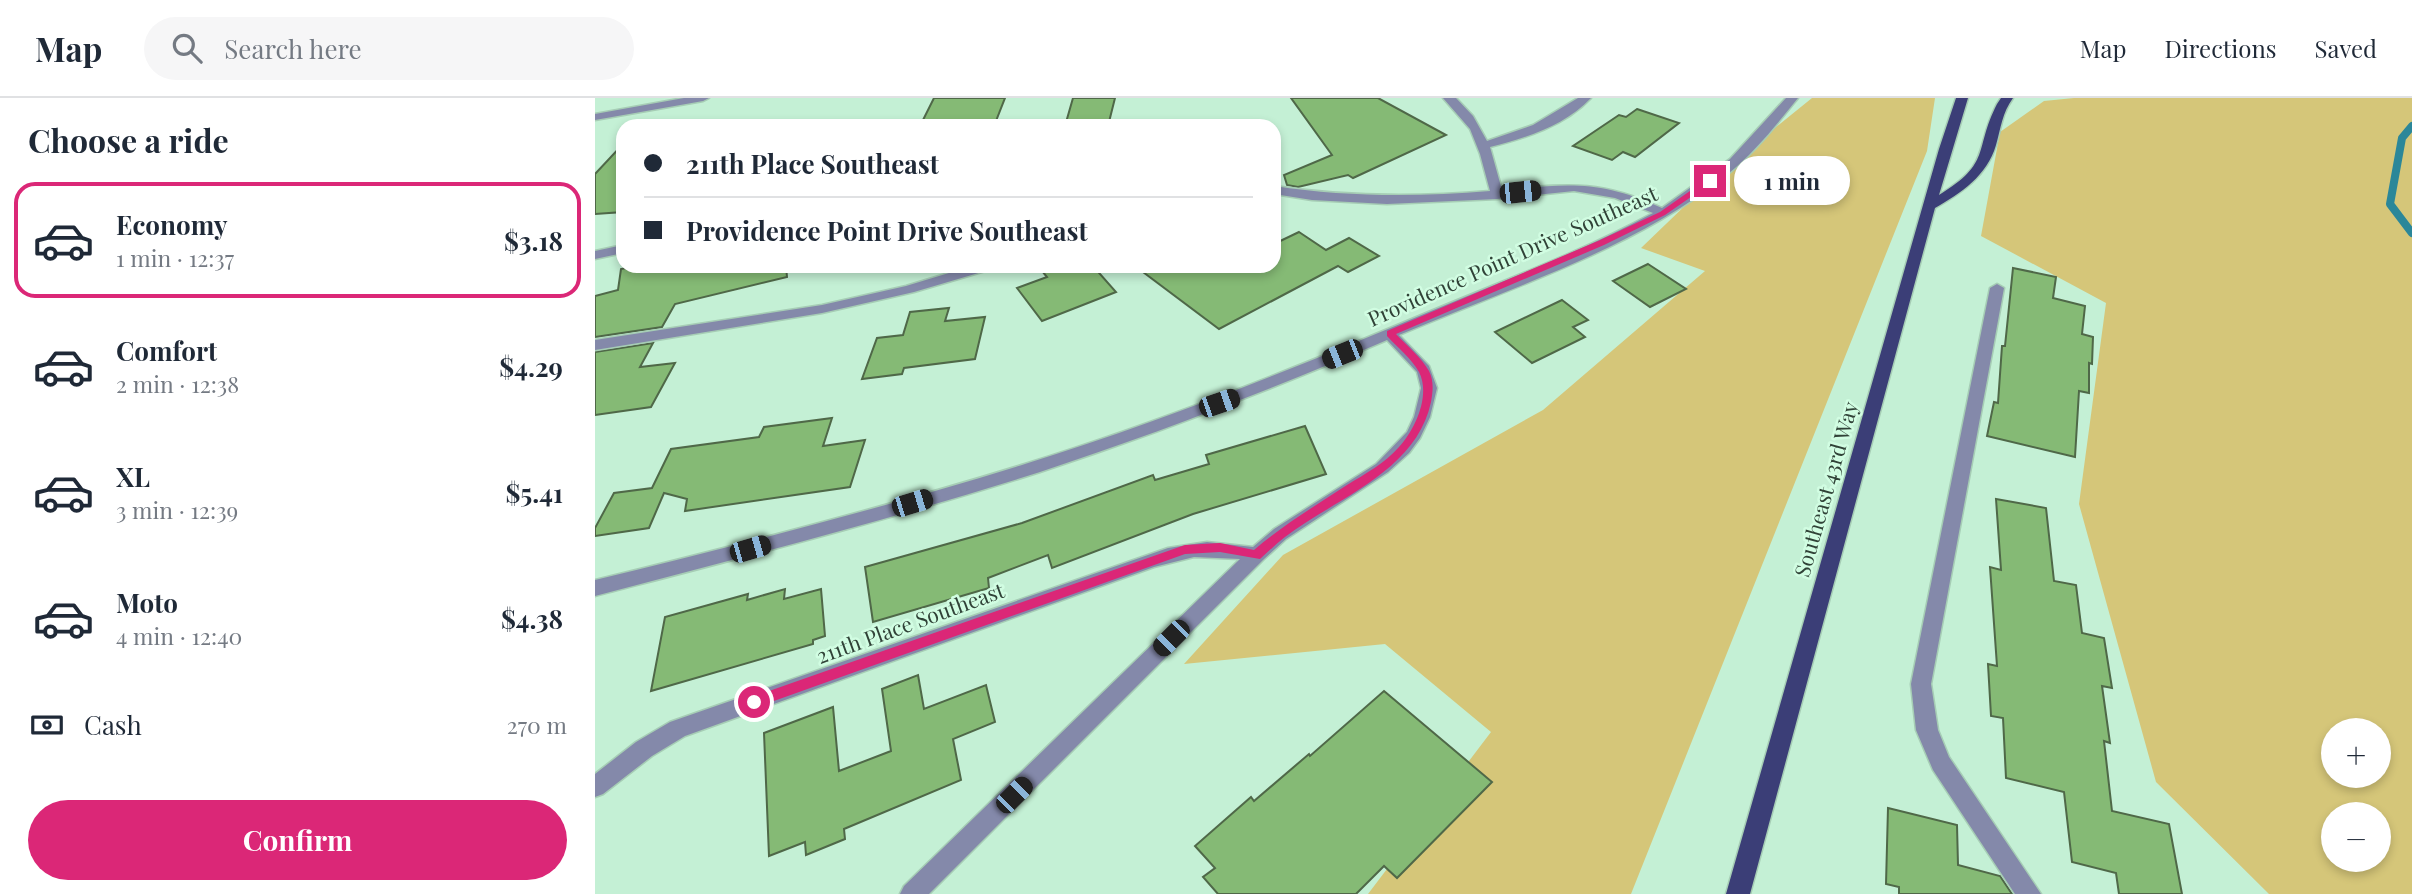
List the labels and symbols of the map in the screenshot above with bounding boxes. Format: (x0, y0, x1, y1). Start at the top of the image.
callout: 1 min (1735, 156, 1850, 206)
route end (1694, 165, 1726, 197)
street label: Providence Point Drive Southeast (1363, 178, 1662, 332)
car (1499, 179, 1542, 205)
car (1319, 336, 1366, 372)
car (1196, 386, 1243, 420)
street label: Southeast 43rd Way (1787, 398, 1864, 580)
car (889, 487, 936, 519)
car (727, 533, 774, 565)
street label: 211th Place Southeast (812, 575, 1008, 669)
car (1149, 616, 1194, 660)
route start (738, 686, 770, 718)
car (992, 773, 1037, 817)

